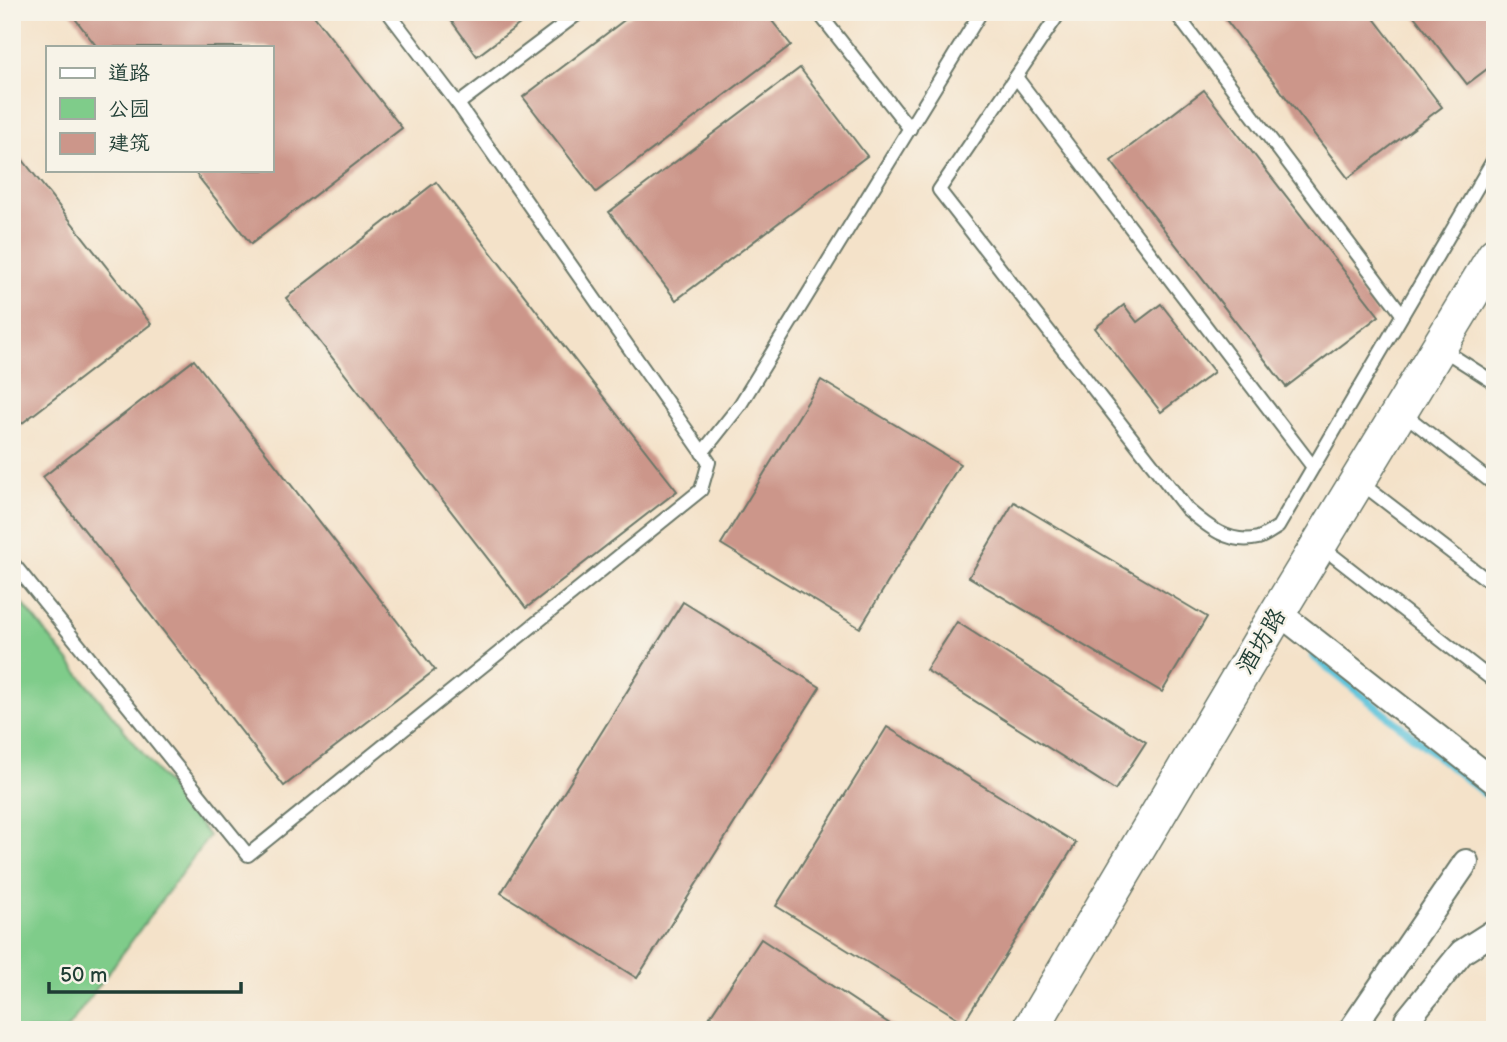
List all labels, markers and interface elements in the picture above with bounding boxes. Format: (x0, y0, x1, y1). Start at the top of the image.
legend (46, 46, 273, 172)
text: 道路 (108, 61, 150, 86)
text: 公园 (108, 97, 150, 122)
text: 建筑 (108, 131, 150, 156)
street label: 酒坊路 (1230, 603, 1292, 680)
scale bar (49, 951, 242, 995)
text: 50 m (60, 963, 107, 988)

